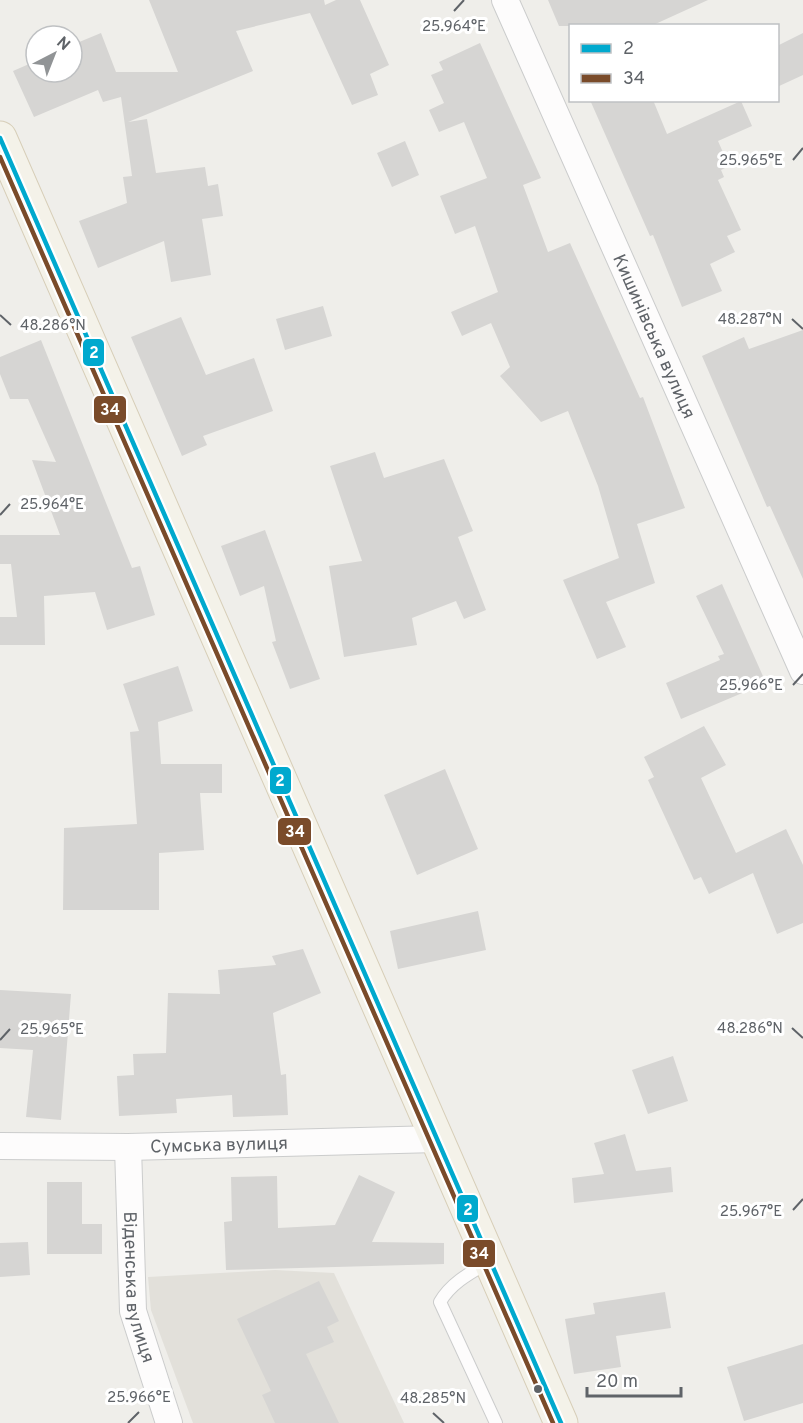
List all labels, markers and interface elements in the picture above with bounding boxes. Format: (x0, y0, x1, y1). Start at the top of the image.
text: 25.964°E (422, 18, 486, 37)
north arrow (24, 24, 84, 84)
legend (569, 24, 779, 102)
text: N (52, 33, 74, 56)
text: 2 (623, 38, 634, 61)
text: 34 (623, 68, 645, 91)
text: 25.965°E (719, 152, 783, 171)
street label: Кишинівська вулиця (606, 251, 700, 423)
text: 48.287°N (718, 311, 782, 330)
text: 48.286°N (20, 317, 86, 336)
line badge: 2 (82, 338, 105, 367)
text: 2 (89, 344, 99, 364)
line badge: 34 (93, 395, 127, 424)
text: 34 (100, 401, 120, 421)
text: 25.964°E (20, 496, 84, 515)
text: 25.966°E (719, 677, 783, 696)
line badge: 2 (269, 766, 292, 795)
text: 2 (275, 772, 285, 792)
line badge: 34 (277, 817, 312, 846)
text: 34 (285, 823, 305, 843)
text: 48.286°N (717, 1020, 783, 1039)
text: 25.965°E (20, 1021, 84, 1040)
street label: Сумська вулиця (150, 1133, 288, 1159)
line badge: 2 (456, 1194, 479, 1223)
text: 2 (463, 1201, 473, 1221)
text: 25.967°E (720, 1203, 782, 1222)
street label: Віденська вулиця (117, 1211, 159, 1366)
line badge: 34 (462, 1239, 496, 1268)
text: 34 (469, 1245, 489, 1265)
scale bar (587, 1360, 682, 1398)
text: 20 m (596, 1371, 638, 1394)
unlabelled marker (532, 1383, 544, 1395)
text: 25.966°E (107, 1389, 171, 1408)
text: 48.285°N (400, 1390, 466, 1409)

